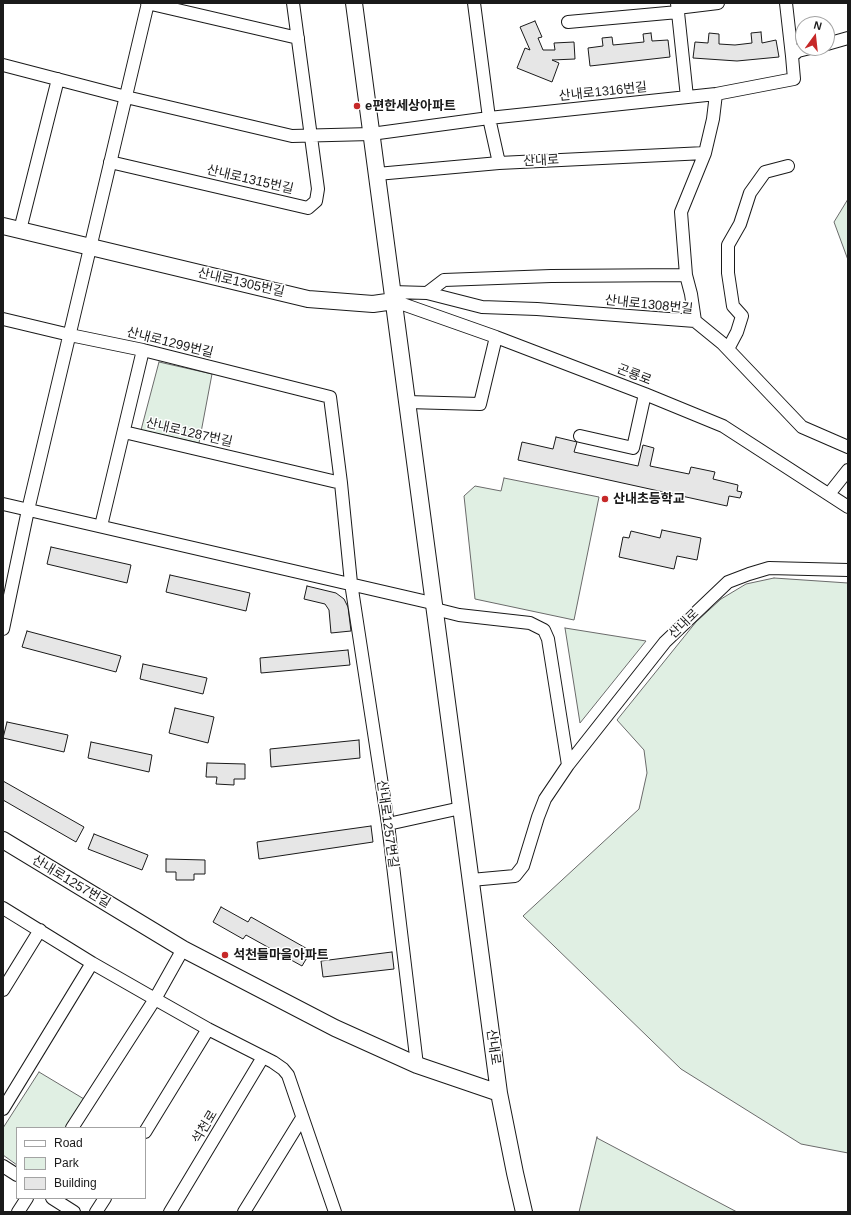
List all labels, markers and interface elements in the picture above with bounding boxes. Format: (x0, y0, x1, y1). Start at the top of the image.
north arrow (795, 16, 835, 56)
text: N (812, 19, 823, 32)
street label: 산내로1316번길 (558, 80, 648, 104)
place label: e편한세상아파트 (365, 98, 456, 114)
marker: e편한세상아파트 (352, 101, 362, 111)
street label: 산내로 (523, 152, 559, 170)
street label: 산내로1315번길 (205, 162, 295, 198)
street label: 산내로1305번길 (196, 265, 286, 301)
street label: 산내로1308번길 (604, 293, 694, 317)
street label: 산내로1299번길 (125, 325, 215, 361)
street label: 곤룡로 (614, 361, 654, 389)
street label: 산내로1287번길 (144, 415, 234, 451)
place label: 산내초등학교 (613, 491, 685, 507)
marker: 산내초등학교 (600, 494, 610, 504)
street label: 산내로 (666, 606, 702, 642)
street label: 산내로1257번길 (373, 779, 401, 869)
street label: 산내로1257번길 (29, 852, 113, 912)
place label: 석천들마을아파트 (233, 947, 329, 963)
marker: 석천들마을아파트 (220, 950, 230, 960)
street label: 산내로 (483, 1028, 503, 1066)
street label: 석천로 (189, 1108, 221, 1146)
legend (16, 1127, 146, 1199)
text: Road (54, 1136, 83, 1150)
text: Park (54, 1156, 79, 1170)
text: Building (54, 1176, 97, 1190)

